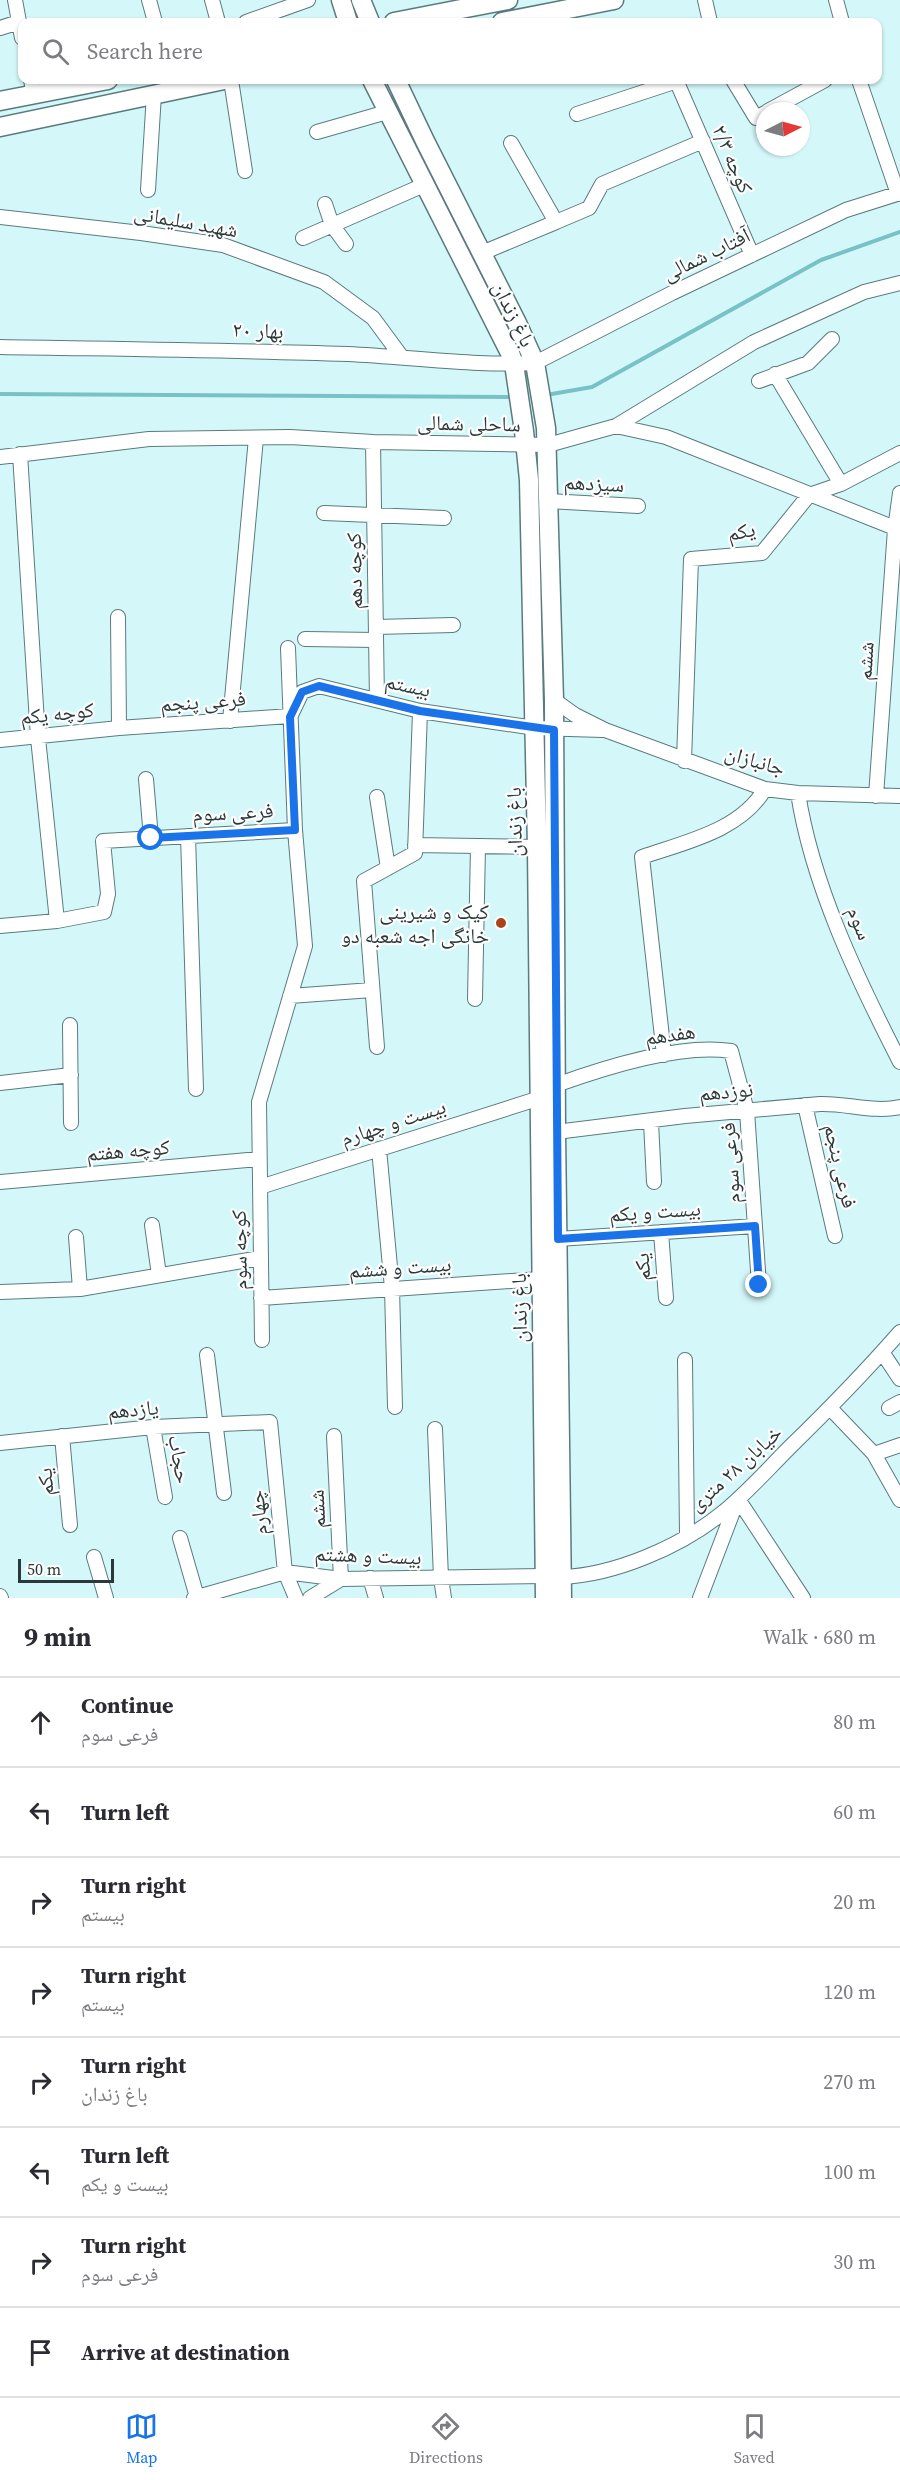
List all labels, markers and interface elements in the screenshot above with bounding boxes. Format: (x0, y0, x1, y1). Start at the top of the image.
search box (18, 18, 882, 84)
icon: search (39, 35, 72, 68)
text: Search here (87, 36, 203, 66)
north arrow (756, 102, 810, 156)
street label: کوچه ۲/۳ (706, 120, 761, 198)
street label: شهید سلیمانی (132, 198, 240, 244)
street label: آفتاب شمالی (657, 220, 755, 288)
street label: باغ زندان (486, 276, 542, 352)
street label: بهار ۲۰ (232, 315, 284, 345)
street label: ساحلی شمالی (417, 408, 521, 438)
street label: سیزدهم (563, 467, 625, 499)
street label: یکم (724, 514, 758, 548)
street label: کوچه دهم (339, 532, 369, 610)
street label: ششم (849, 641, 881, 681)
street label: بیستم (383, 666, 433, 704)
street label: فرعی پنجم (159, 684, 247, 718)
street label: کوچه یکم (19, 695, 96, 731)
street label: جانبازان (722, 738, 788, 782)
street label: باغ زندان (499, 787, 529, 857)
street label: فرعی سوم (192, 795, 274, 829)
route start (137, 824, 163, 850)
place label: کیک و شیرینی خانگی اجه شعبه دو (341, 897, 489, 950)
street label: سوم (840, 902, 880, 944)
marker: کیک و شیرینی خانگی اجه شعبه دو (494, 916, 508, 930)
street label: هفدهم (643, 1016, 697, 1052)
street label: نوزدهم (698, 1074, 754, 1108)
street label: بیست و چهارم (337, 1091, 449, 1153)
street label: فرعی پنجم (817, 1121, 865, 1211)
street label: فرعی سوم (713, 1122, 747, 1204)
street label: کوچه هفتم (85, 1132, 171, 1168)
street label: بیست و یکم (608, 1193, 702, 1229)
street label: کوچه سوم (224, 1209, 254, 1290)
street label: بیست و ششم (348, 1249, 452, 1285)
street label: یکم (627, 1252, 657, 1282)
route end (745, 1271, 771, 1297)
street label: باغ زندان (504, 1273, 534, 1343)
street label: یازدهم (106, 1392, 160, 1426)
street label: خیابان ۲۸ متری (682, 1418, 788, 1518)
street label: حجاب (161, 1432, 199, 1486)
street label: یکم (29, 1467, 61, 1497)
street label: چهارم (241, 1489, 275, 1537)
street label: ششم (302, 1489, 332, 1529)
street label: بیست و هشتم (314, 1539, 422, 1571)
scale bar (18, 1556, 114, 1584)
text: 50 m (27, 1558, 61, 1580)
text: 9 min (24, 1619, 91, 1655)
text: Walk · 680 m (763, 1623, 876, 1651)
text: Continue (81, 1690, 174, 1720)
icon: ahead (24, 1706, 57, 1739)
text: 80 m (833, 1708, 876, 1736)
text: فرعی سوم (81, 1720, 158, 1748)
icon: left (24, 1796, 57, 1829)
text: Turn left (81, 1797, 169, 1827)
text: 60 m (833, 1798, 876, 1826)
text: Turn right (81, 1870, 186, 1900)
icon: right (24, 1886, 57, 1919)
text: 20 m (833, 1888, 876, 1916)
text: بیستم (81, 1900, 125, 1928)
text: Turn right (81, 1960, 186, 1990)
icon: right (24, 1976, 57, 2009)
text: 120 m (823, 1978, 876, 2006)
text: بیستم (81, 1990, 125, 2018)
text: Turn right (81, 2050, 186, 2080)
icon: right (24, 2066, 57, 2099)
text: 270 m (823, 2068, 876, 2096)
text: باغ زندان (81, 2080, 147, 2108)
text: Turn left (81, 2140, 169, 2170)
icon: left (24, 2156, 57, 2189)
text: 100 m (823, 2158, 876, 2186)
text: بیست و یکم (81, 2170, 169, 2198)
text: Turn right (81, 2230, 186, 2260)
icon: right (24, 2246, 57, 2279)
text: 30 m (833, 2248, 876, 2276)
text: فرعی سوم (81, 2260, 158, 2288)
icon: arrive (24, 2336, 57, 2369)
text: Arrive at destination (81, 2337, 290, 2367)
tab: Map (125, 2410, 158, 2468)
tab: Directions (409, 2410, 483, 2468)
tab: Saved (734, 2410, 775, 2468)

